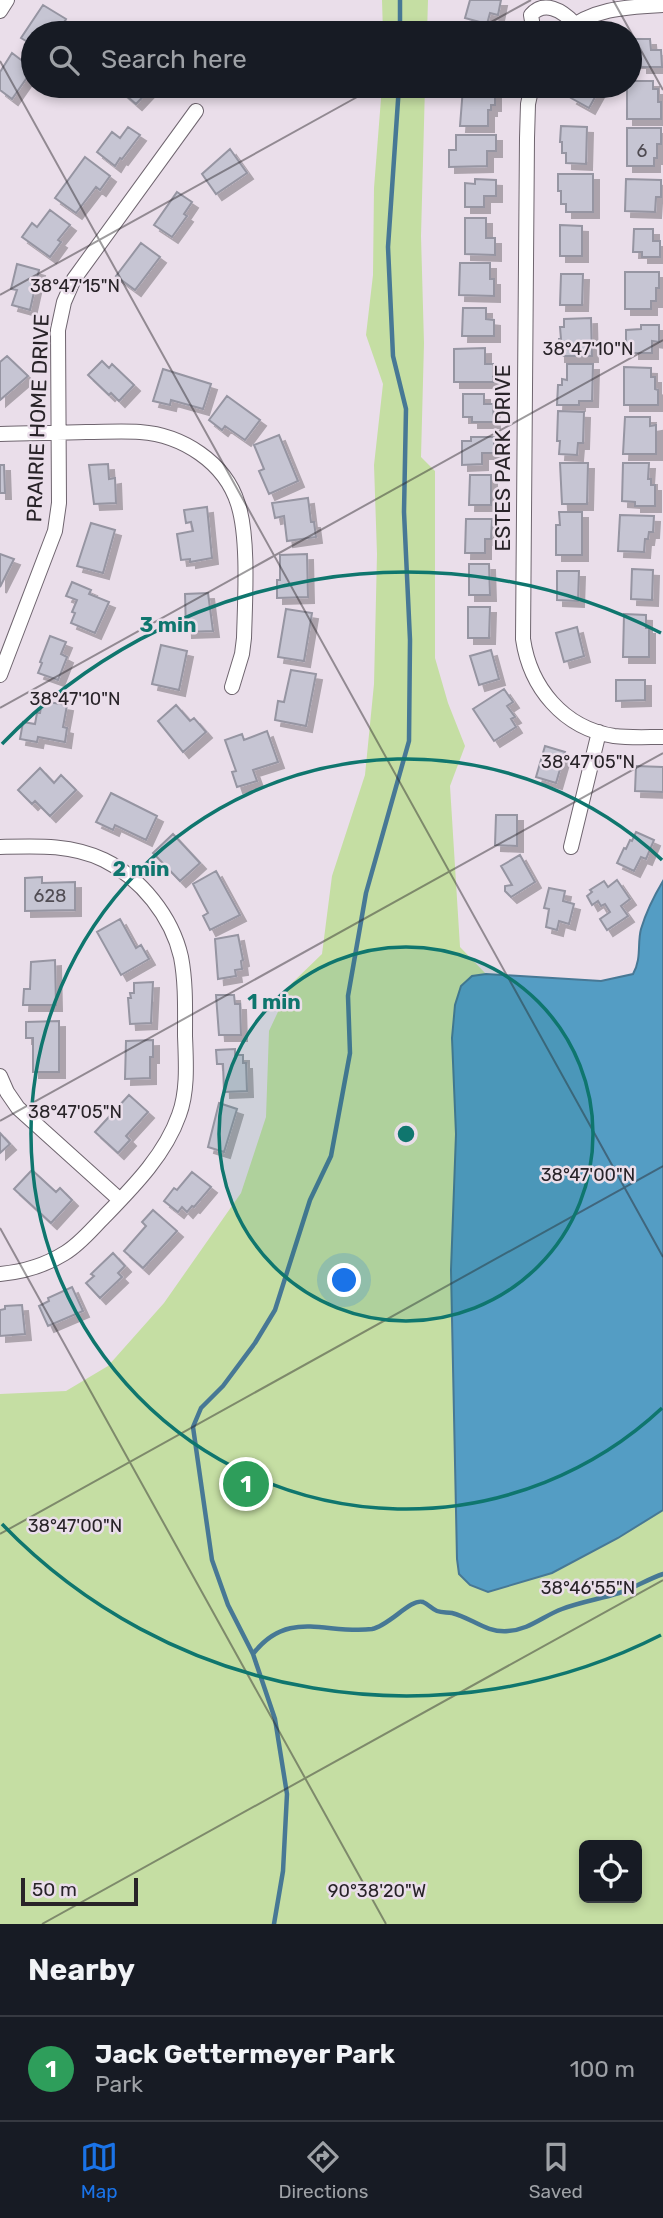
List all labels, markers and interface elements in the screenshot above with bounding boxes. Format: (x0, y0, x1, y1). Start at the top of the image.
search box (21, 21, 642, 98)
icon: search (45, 41, 83, 79)
text: Search here (101, 44, 247, 75)
house number: 6 (637, 140, 648, 162)
text: 38°47'15"N (30, 275, 120, 297)
street label: PRAIRIE HOME DRIVE (21, 313, 54, 523)
text: 38°47'10"N (543, 338, 633, 360)
street label: ESTES PARK DRIVE (490, 364, 515, 552)
text: 3 min (139, 612, 197, 637)
text: 38°47'10"N (30, 688, 120, 710)
text: 38°47'05"N (541, 751, 635, 773)
text: 2 min (113, 856, 169, 881)
house number: 628 (34, 885, 66, 907)
text: 1 min (247, 989, 301, 1014)
text: 38°47'05"N (28, 1101, 122, 1123)
centre of rings (394, 1122, 418, 1146)
text: 38°47'00"N (541, 1164, 635, 1186)
your location (327, 1263, 361, 1297)
pin: 1 (223, 1458, 269, 1510)
text: 38°47'00"N (28, 1515, 122, 1537)
text: 38°46'55"N (541, 1577, 635, 1599)
map controls (579, 1840, 642, 1903)
button: locate (579, 1840, 642, 1903)
scale bar (21, 1875, 138, 1907)
text: 50 m (32, 1878, 77, 1901)
text: 90°38'20"W (328, 1880, 426, 1902)
text: Nearby (28, 1952, 135, 1988)
text: Jack Gettermeyer Park (95, 2039, 395, 2070)
text: 1 (45, 2055, 57, 2083)
text: 100 m (570, 2055, 635, 2083)
text: Park (95, 2070, 143, 2098)
tab: Map (80, 2138, 118, 2203)
tab: Directions (278, 2138, 368, 2203)
tab: Saved (529, 2138, 583, 2203)

